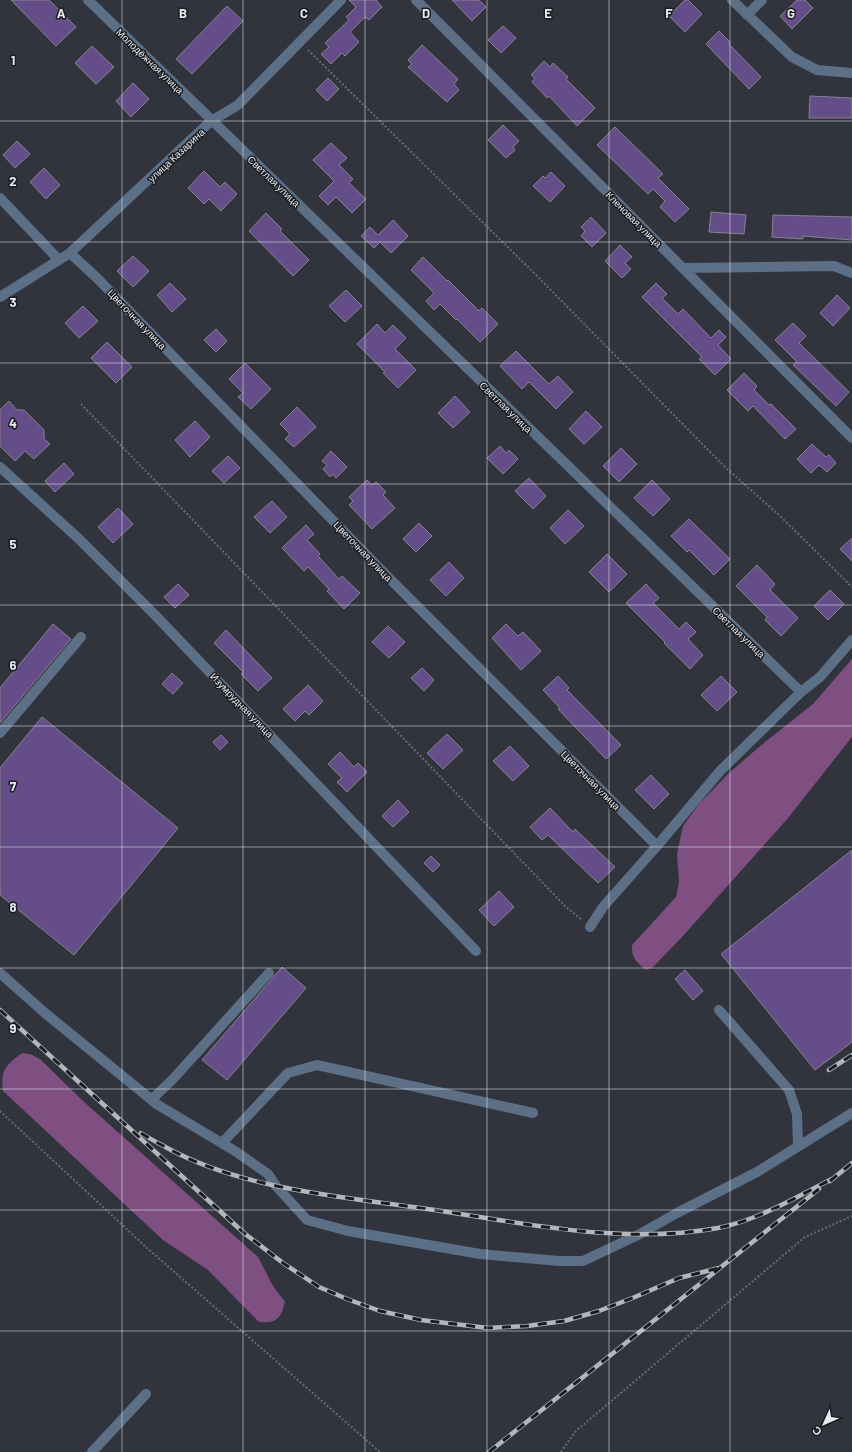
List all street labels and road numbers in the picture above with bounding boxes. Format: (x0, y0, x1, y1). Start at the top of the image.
street label: Молодёжная улица (114, 26, 187, 97)
street label: улица Казарина (145, 125, 207, 184)
street label: Светлая улица (245, 153, 303, 209)
street label: Кленовая улица (604, 189, 665, 250)
street label: Цветочная улица (105, 286, 169, 352)
street label: Светлая улица (477, 379, 535, 435)
street label: Цветочная улица (331, 518, 395, 584)
street label: Светлая улица (710, 604, 768, 660)
street label: Изумрудная улица (208, 670, 276, 740)
street label: Цветочная улица (559, 748, 623, 812)

